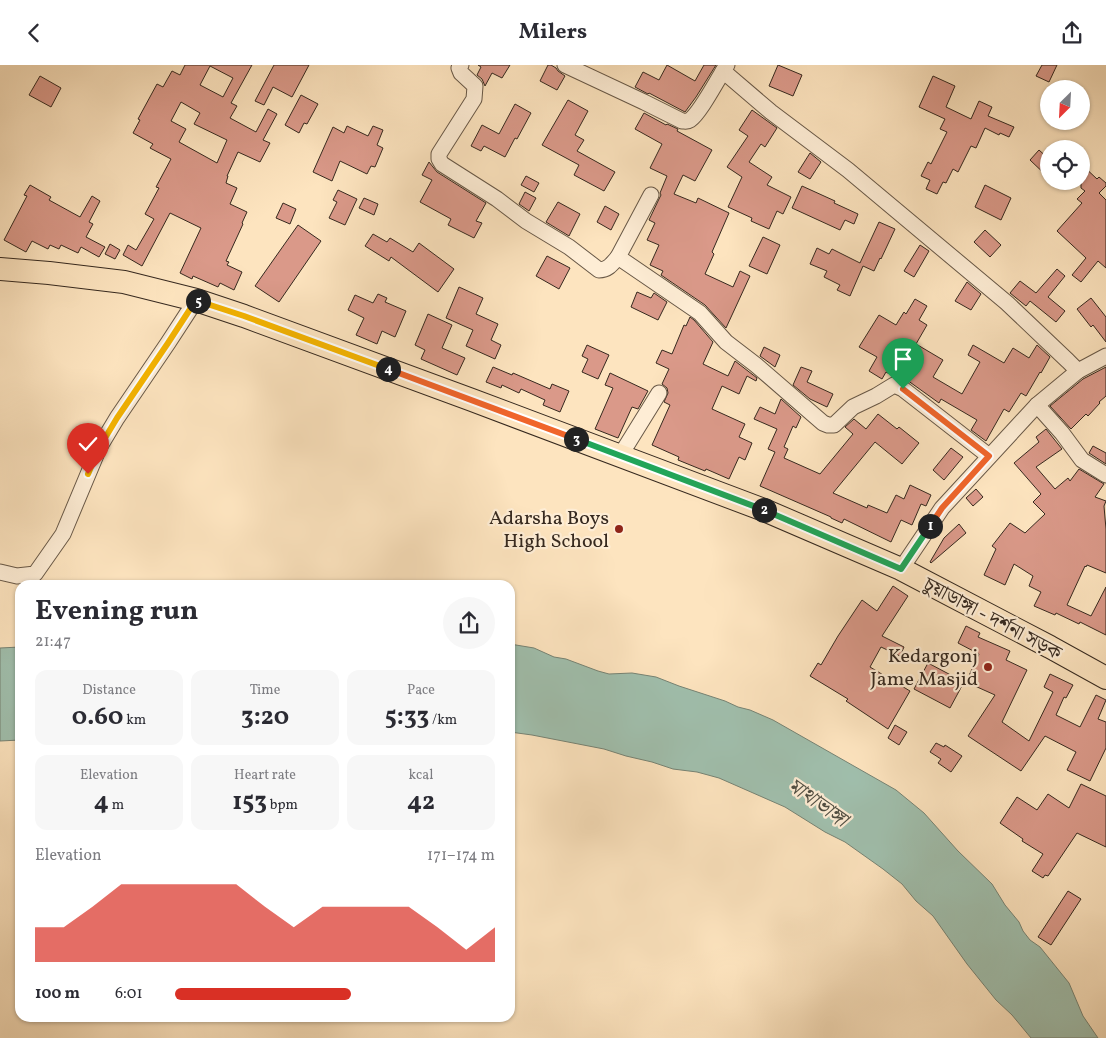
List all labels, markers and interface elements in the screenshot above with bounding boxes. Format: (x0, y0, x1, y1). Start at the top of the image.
text: Milers (519, 17, 587, 48)
icon: back (20, 19, 48, 47)
icon: share (1058, 19, 1086, 47)
north arrow (1040, 80, 1090, 130)
map controls (1040, 80, 1090, 190)
button: locate (1040, 140, 1090, 190)
pin: 5 (186, 289, 210, 313)
text: 5 (195, 292, 202, 311)
pin (882, 338, 924, 389)
icon: arrive (889, 345, 917, 373)
pin: 4 (376, 357, 400, 381)
text: 4 (384, 360, 393, 379)
pin (67, 423, 109, 474)
pin: 3 (564, 427, 588, 451)
icon: check (74, 430, 102, 458)
text: 3 (573, 430, 580, 449)
pin: 2 (752, 497, 776, 523)
text: 2 (761, 501, 768, 520)
place label: Adarsha Boys High School (489, 505, 609, 556)
pin: 1 (918, 513, 942, 539)
text: 1 (928, 517, 933, 536)
marker: Adarsha Boys High School (613, 523, 625, 535)
street label: চুয়াডাঙ্গা - দর্শনা সড়ক (917, 571, 1067, 668)
text: Evening run (35, 592, 199, 631)
button: share (443, 597, 495, 649)
text: 21:47 (35, 631, 71, 653)
place label: Kedargonj Jame Masjid (870, 643, 978, 694)
marker: Kedargonj Jame Masjid (982, 661, 994, 673)
text: Distance (82, 681, 136, 700)
text: Time (250, 681, 280, 700)
text: Pace (407, 681, 435, 700)
text: 0.60 (72, 700, 123, 735)
text: 3:20 (241, 700, 289, 735)
text: 5:33 (385, 700, 429, 735)
text: km (123, 711, 146, 730)
text: /km (429, 711, 457, 730)
text: Elevation (80, 766, 138, 785)
text: Heart rate (234, 766, 296, 785)
text: kcal (409, 766, 433, 785)
water label: মাথাভাঙ্গা (781, 772, 855, 836)
text: 4 (94, 785, 109, 820)
text: 153 (232, 785, 267, 820)
text: 42 (407, 785, 435, 820)
text: m (109, 796, 124, 815)
text: bpm (267, 796, 298, 815)
text: Elevation (35, 845, 102, 867)
text: 171–174 m (427, 845, 495, 867)
text: 100 m (35, 983, 80, 1005)
text: 6:01 (115, 983, 143, 1005)

